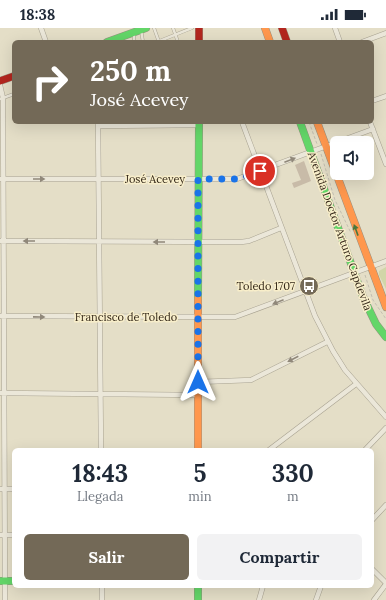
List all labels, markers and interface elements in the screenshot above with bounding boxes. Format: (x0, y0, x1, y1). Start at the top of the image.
text: 18:38 (20, 5, 55, 24)
text: 250 m (90, 53, 171, 89)
icon: right (24, 56, 76, 108)
text: José Acevey (90, 88, 189, 111)
map controls (330, 136, 374, 180)
button: sound (330, 136, 374, 180)
street label: Avenida Doctor Arturo Capdevila (304, 149, 375, 313)
pin (243, 154, 277, 188)
one-way arrow (285, 156, 297, 162)
icon: arrive (249, 160, 271, 182)
street label: José Acevey (124, 172, 185, 186)
one-way arrow (33, 176, 46, 182)
one-way arrow (353, 224, 359, 236)
one-way arrow (22, 238, 35, 244)
one-way arrow (152, 239, 165, 245)
bus stop icon: Toledo 1707 (298, 275, 320, 297)
place label: Toledo 1707 (237, 279, 295, 293)
one-way arrow (272, 299, 284, 305)
street label: Francisco de Toledo (75, 310, 177, 324)
one-way arrow (33, 314, 46, 320)
one-way arrow (287, 356, 298, 362)
position arrow (177, 361, 219, 403)
text: 18:43 (72, 458, 128, 489)
text: 5 (193, 458, 206, 489)
text: 330 (272, 458, 314, 489)
text: Llegada (77, 488, 123, 505)
text: min (188, 488, 212, 505)
text: m (287, 488, 299, 505)
button: Salir (24, 534, 189, 580)
button: Compartir (197, 534, 362, 580)

